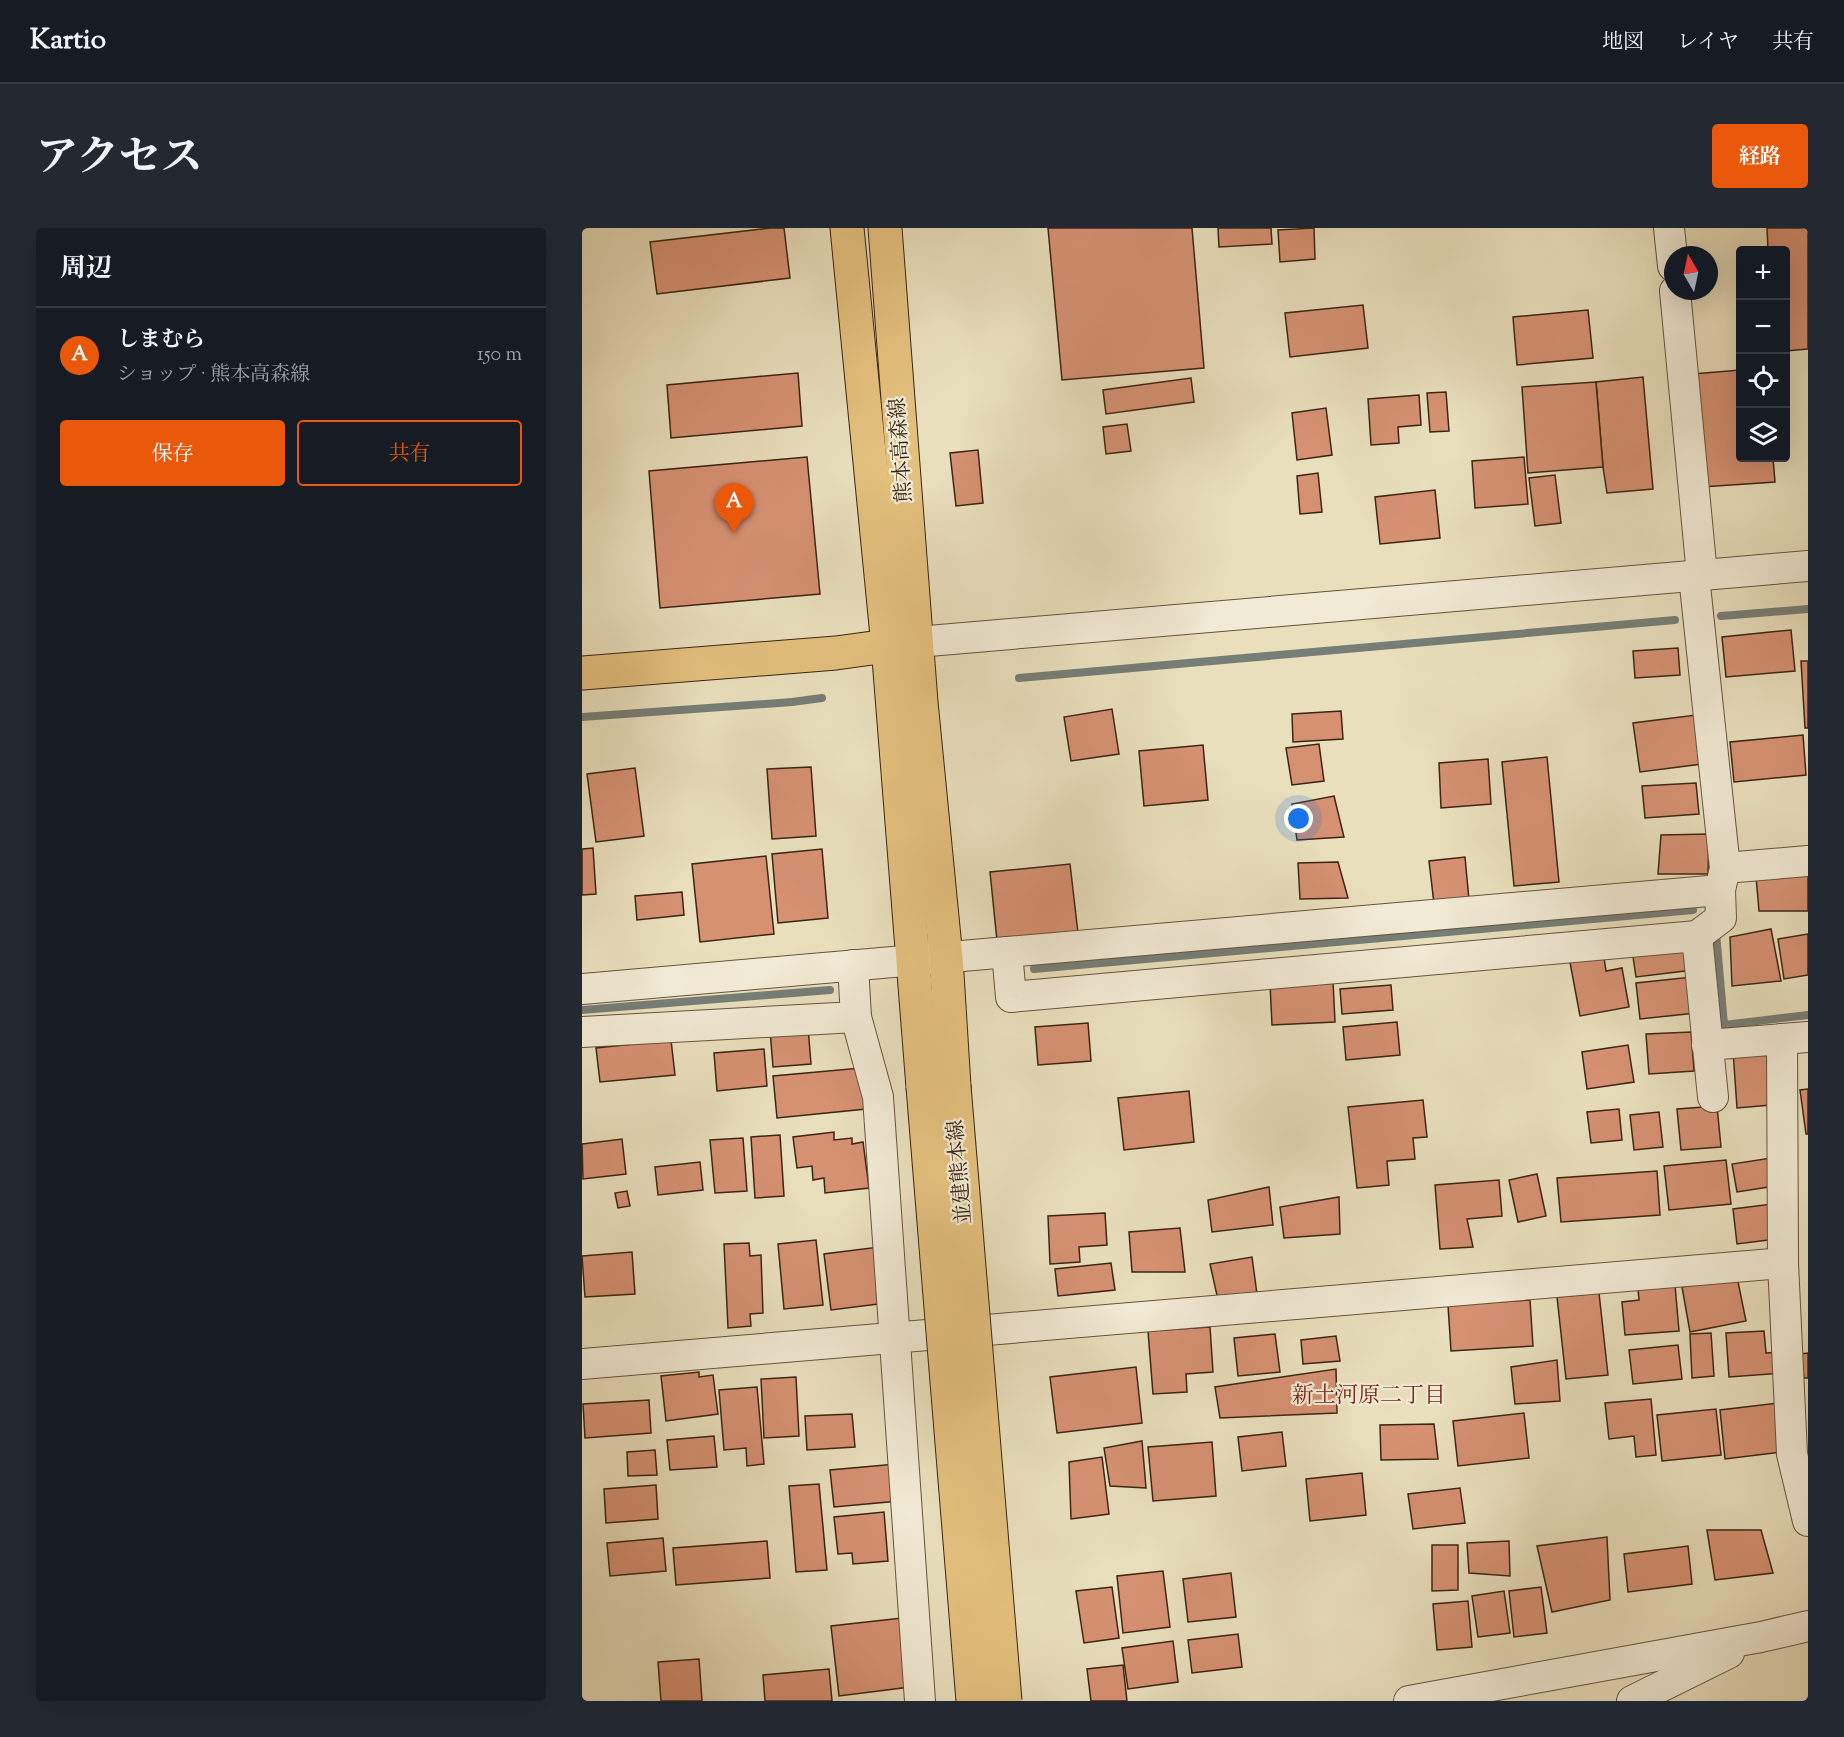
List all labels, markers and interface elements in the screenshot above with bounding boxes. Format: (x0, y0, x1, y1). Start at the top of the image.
text: Kartio (30, 21, 106, 61)
text: 地図 (1602, 28, 1644, 58)
text: レイヤ (1677, 28, 1739, 58)
text: 共有 (1772, 28, 1814, 58)
button: 経路 (1712, 124, 1808, 188)
text: アクセス (36, 130, 203, 190)
north arrow (1664, 246, 1718, 300)
map controls (1736, 246, 1790, 462)
button: + (1736, 246, 1790, 300)
text: 周辺 (60, 251, 112, 288)
button: − (1736, 300, 1790, 354)
text: しまむら (117, 325, 205, 357)
text: A (71, 341, 88, 370)
text: 150 m (477, 341, 522, 370)
button: locate (1736, 354, 1790, 408)
text: ショップ · 熊本高森線 (117, 361, 310, 390)
street label: 熊本高森線 (883, 397, 921, 503)
button: layers (1736, 408, 1790, 462)
button: 保存 (60, 420, 285, 486)
button: 共有 (297, 420, 522, 486)
pin: A (714, 484, 754, 533)
your location (1284, 804, 1313, 833)
street label: 並建熊本線 (941, 1118, 981, 1226)
district label: 新土河原二丁目 (1292, 1381, 1446, 1413)

